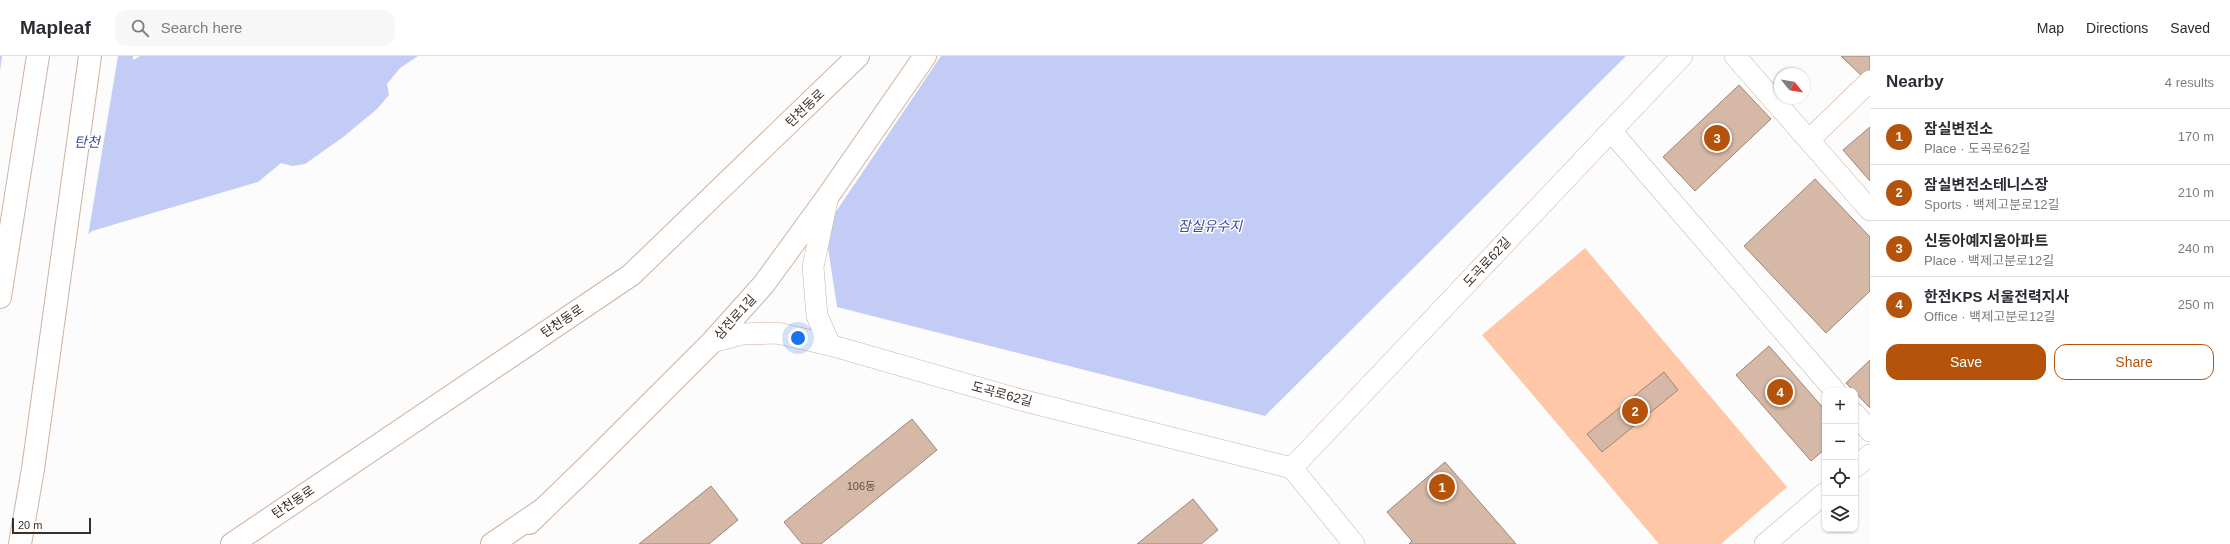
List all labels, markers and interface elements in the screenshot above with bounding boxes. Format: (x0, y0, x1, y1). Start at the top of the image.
search box (115, 10, 395, 46)
text: Mapleaf (20, 17, 91, 38)
icon: search (129, 17, 151, 39)
text: Search here (161, 19, 242, 36)
text: Map (2037, 20, 2064, 36)
text: Directions (2086, 20, 2148, 36)
text: Saved (2170, 20, 2210, 36)
north arrow (1774, 68, 1810, 104)
text: Nearby (1886, 72, 1944, 91)
text: 4 results (2165, 75, 2214, 90)
street label: 탄천동로 (783, 86, 827, 130)
text: 잠실변전소 (1924, 120, 1993, 137)
pin: 3 (1704, 123, 1730, 153)
text: 1 (1895, 129, 1903, 144)
text: 170 m (2178, 129, 2214, 144)
water label: 탄천 (74, 134, 101, 150)
text: Place · 도곡로62길 (1924, 141, 2030, 156)
text: 잠실변전소테니스장 (1924, 176, 2048, 193)
text: 2 (1895, 185, 1903, 200)
text: 210 m (2178, 185, 2214, 200)
text: Sports · 백제고분로12길 (1924, 197, 2059, 212)
water label: 잠실유수지 (1178, 218, 1243, 234)
text: 신동아예지움아파트 (1924, 232, 2048, 249)
street label: 도곡로62길 (1460, 234, 1514, 290)
text: 3 (1895, 241, 1903, 256)
text: 240 m (2178, 241, 2214, 256)
text: Place · 백제고분로12길 (1924, 253, 2054, 268)
text: 한전KPS 서울전력지사 (1924, 288, 2069, 305)
street label: 삼전로1길 (711, 292, 759, 342)
text: 4 (1895, 297, 1903, 312)
text: 250 m (2178, 297, 2214, 312)
street label: 탄천동로 (538, 301, 586, 341)
text: Office · 백제고분로12길 (1924, 309, 2056, 324)
your location (788, 328, 808, 348)
button: Save (1886, 344, 2046, 380)
button: Share (2054, 344, 2214, 380)
pin: 4 (1767, 377, 1793, 407)
street label: 도곡로62길 (970, 379, 1034, 409)
map controls (1822, 388, 1858, 532)
button: + (1822, 388, 1858, 424)
pin: 2 (1622, 396, 1648, 426)
button: − (1822, 424, 1858, 460)
button: locate (1822, 460, 1858, 496)
pin: 1 (1429, 472, 1455, 502)
house number: 106동 (847, 480, 875, 492)
street label: 탄천동로 (269, 482, 317, 522)
button: layers (1822, 496, 1858, 532)
scale bar (12, 516, 91, 535)
text: 20 m (18, 519, 42, 531)

